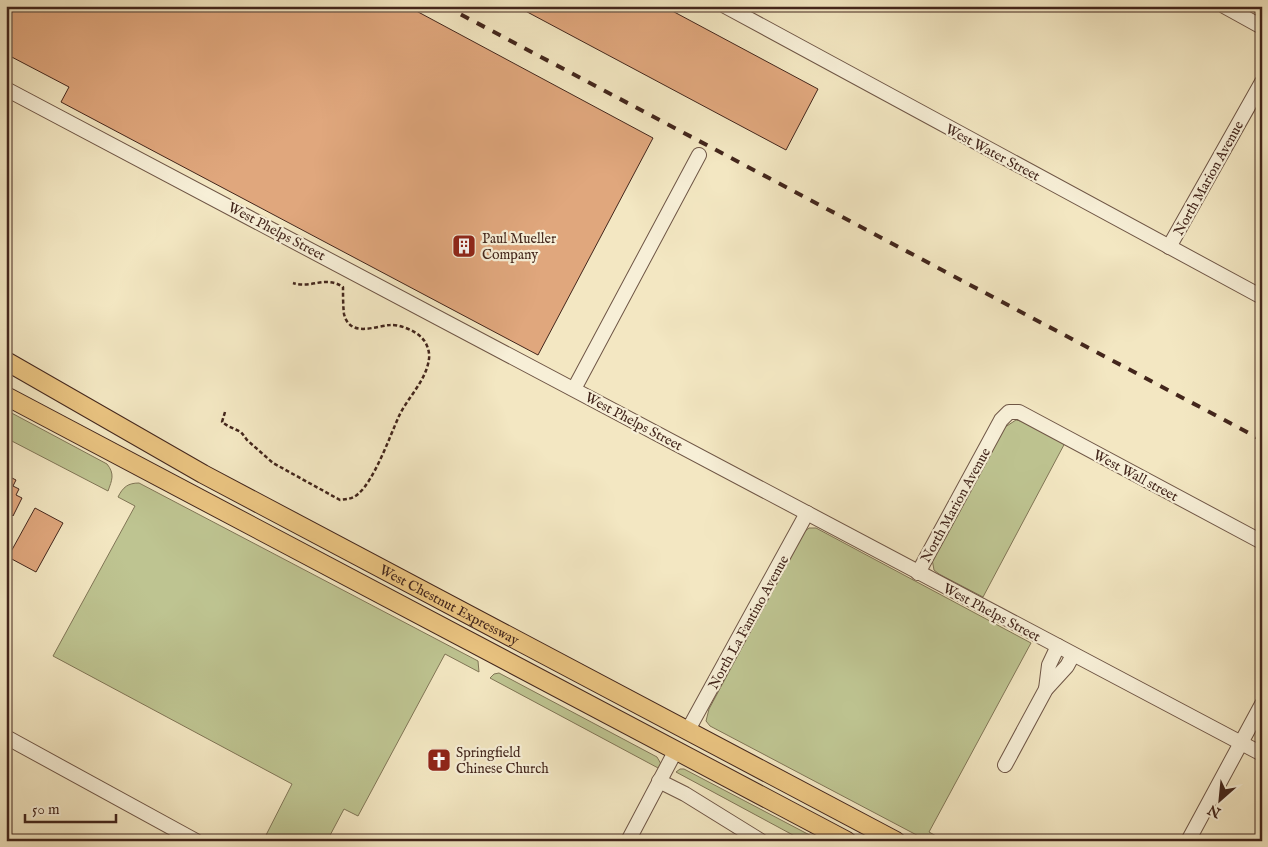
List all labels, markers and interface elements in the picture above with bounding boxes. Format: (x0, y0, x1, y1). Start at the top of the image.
street label: North Marion Avenue (1170, 117, 1248, 239)
street label: West Water Street (942, 120, 1043, 185)
street label: West Phelps Street (225, 199, 329, 265)
place label: Paul Mueller Company (482, 230, 556, 264)
building icon: Paul Mueller Company (451, 233, 477, 259)
street label: West Phelps Street (582, 389, 686, 455)
street label: North Marion Avenue (917, 444, 995, 566)
street label: West Wall street (1090, 446, 1181, 506)
street label: North La Fantino Avenue (705, 552, 793, 693)
street label: West Chestnut Expressway (376, 561, 522, 650)
street label: West Phelps Street (940, 580, 1044, 646)
place label: Springfield Chinese Church (456, 744, 549, 778)
church icon: Springfield Chinese Church (426, 747, 452, 773)
north arrow (1196, 774, 1246, 824)
scale bar (25, 792, 116, 824)
text: 50 m (32, 800, 60, 819)
text: N (1205, 800, 1225, 822)

